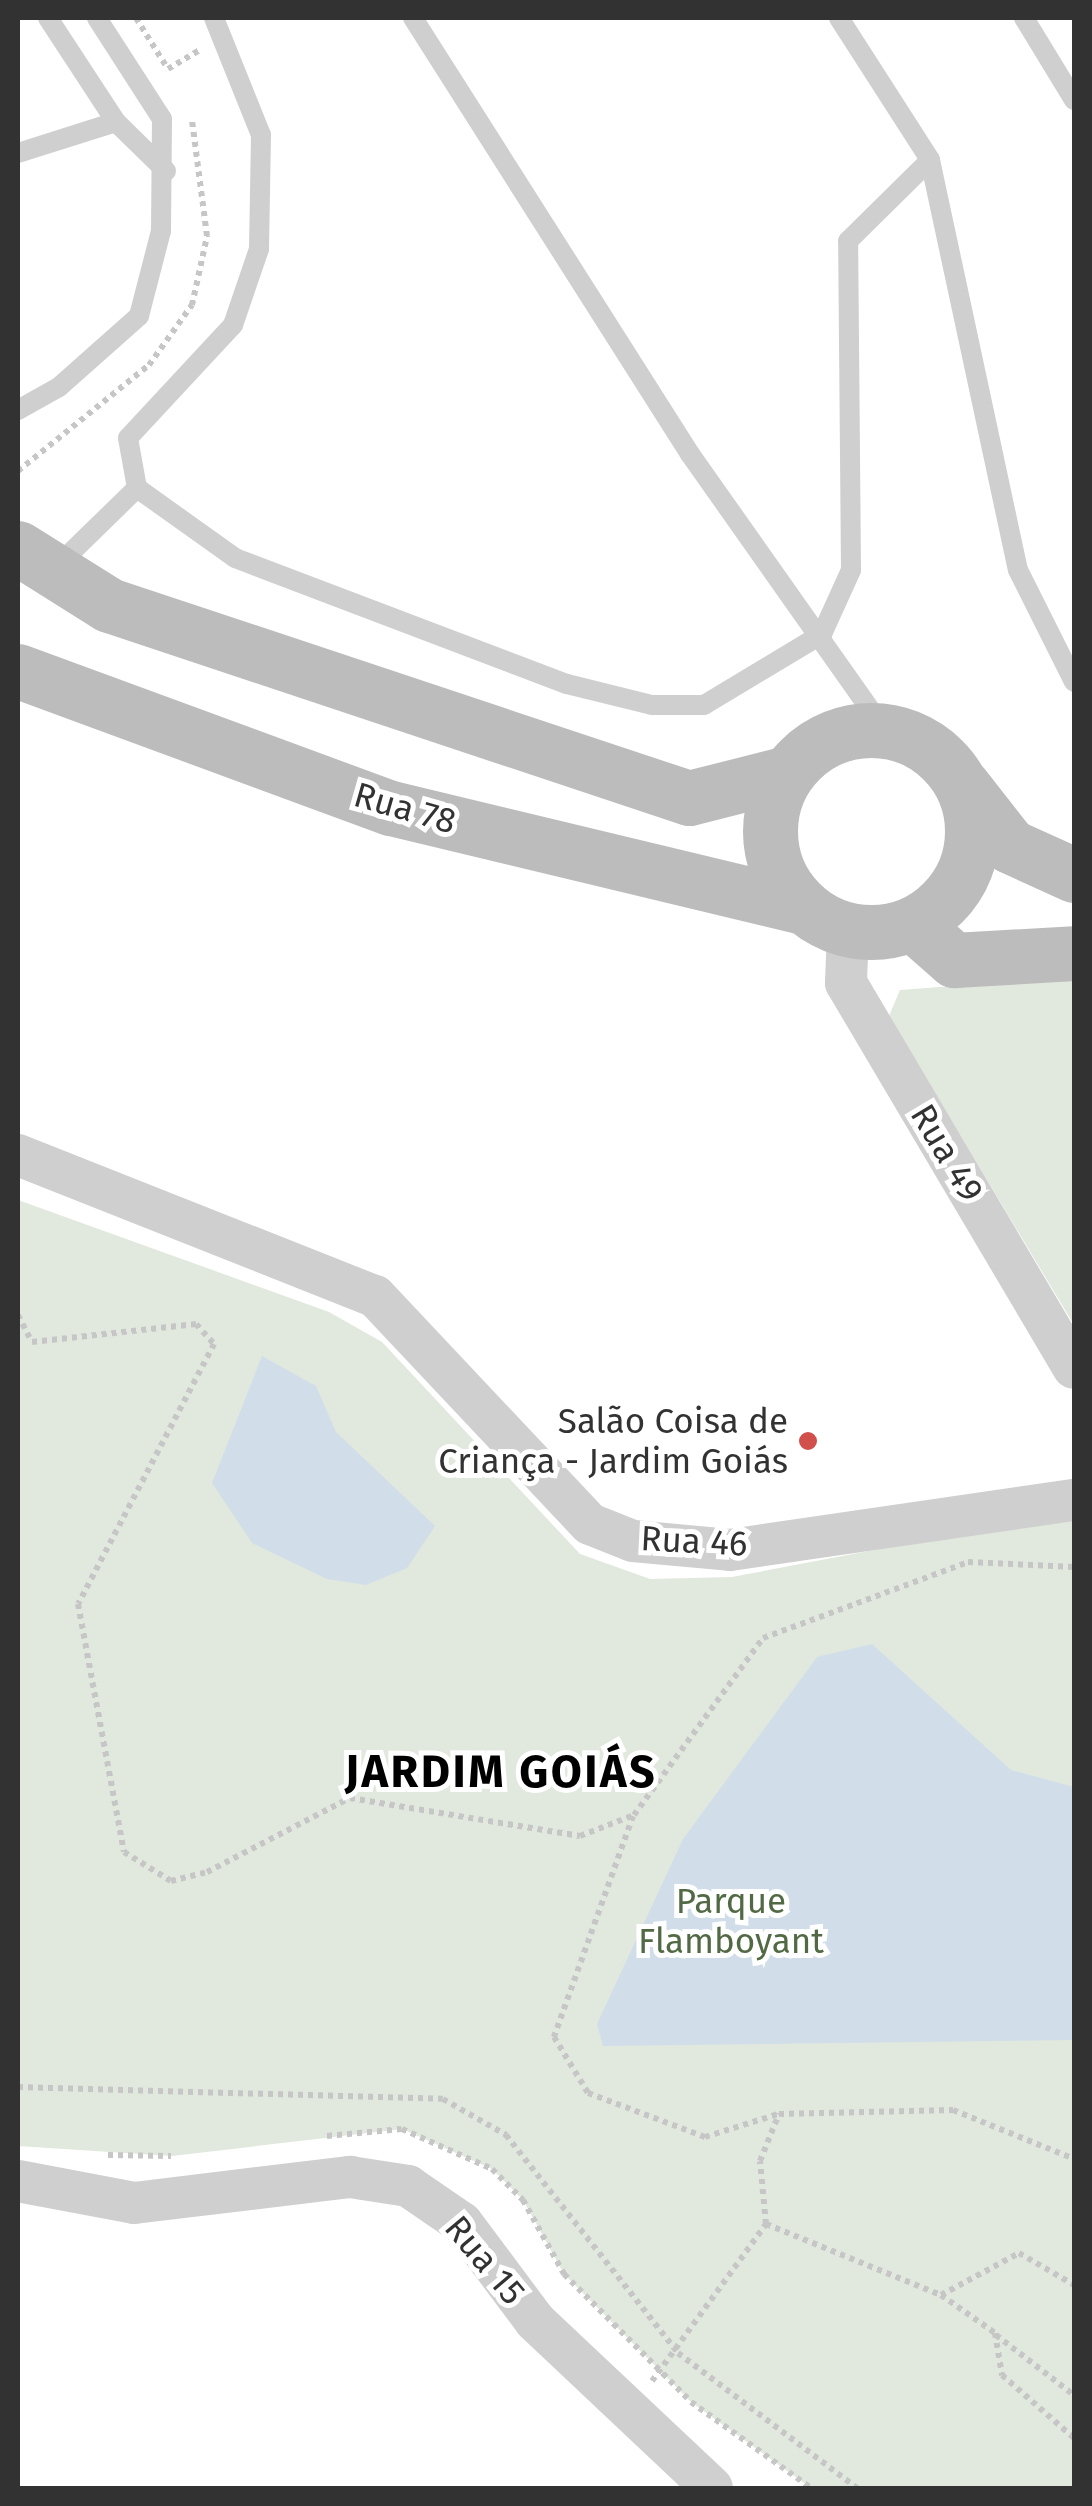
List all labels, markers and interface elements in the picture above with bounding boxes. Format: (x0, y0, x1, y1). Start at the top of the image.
street label: Rua 78 (349, 773, 461, 843)
street label: Rua 49 (902, 1097, 992, 1209)
place label: Salão Coisa de Criança - Jardim Goiás (438, 1400, 788, 1482)
marker: Salão Coisa de Criança - Jardim Goiás (797, 1430, 819, 1452)
street label: Rua 46 (639, 1517, 749, 1565)
district label: JARDIM GOIÁS (345, 1746, 657, 1800)
park label: Parque Flamboyant (638, 1880, 824, 1962)
street label: Rua 15 (436, 2207, 534, 2313)

